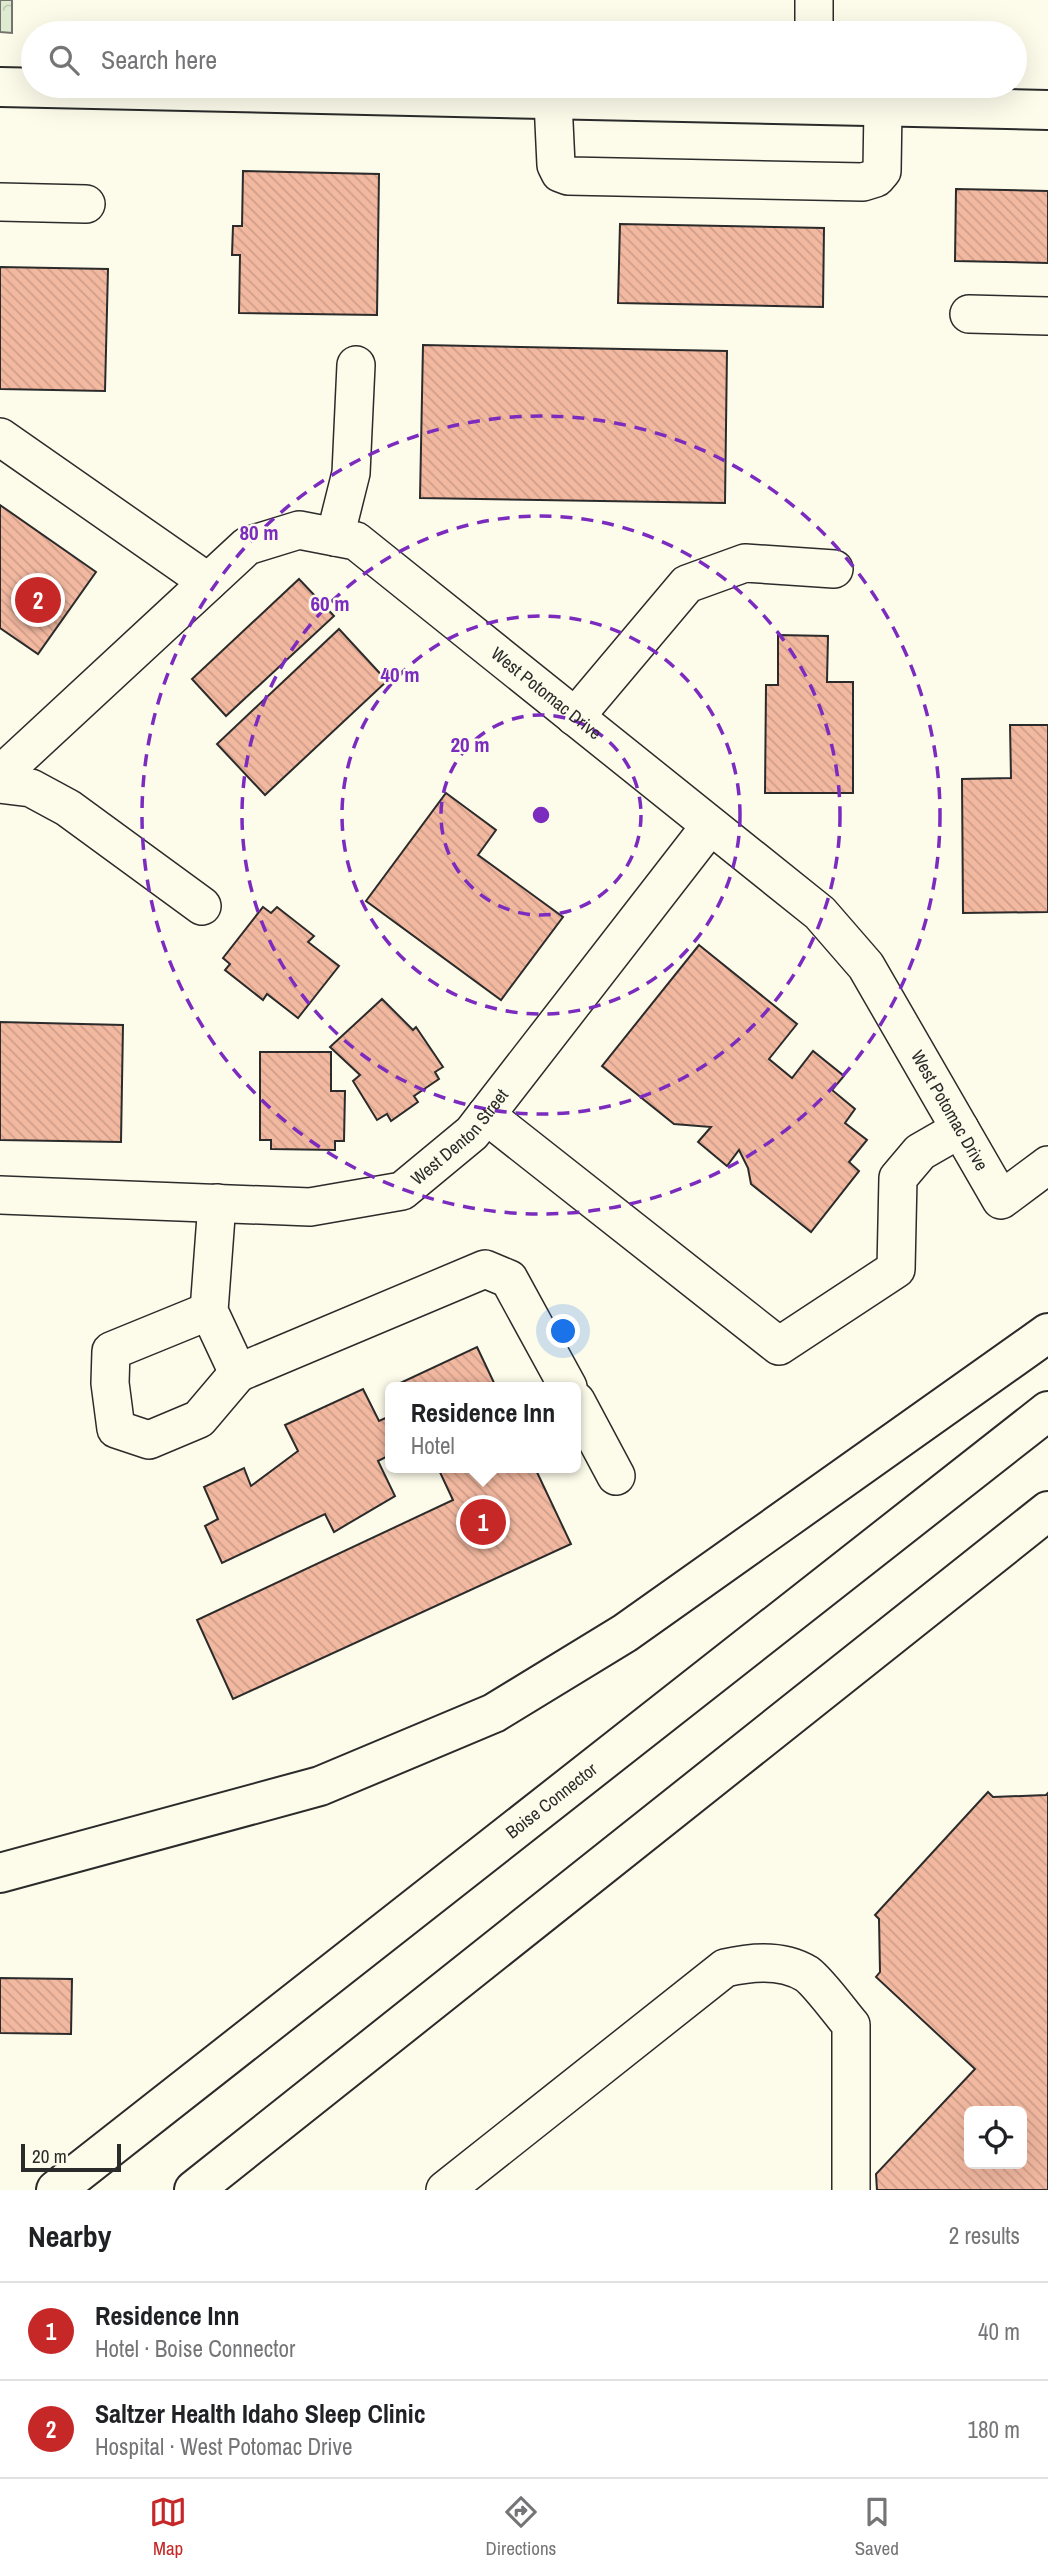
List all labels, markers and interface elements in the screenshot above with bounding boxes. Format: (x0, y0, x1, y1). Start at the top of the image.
search box (21, 21, 1027, 98)
icon: search (45, 41, 83, 79)
text: Search here (101, 42, 217, 77)
text: 80 m (239, 518, 279, 547)
pin: 2 (15, 574, 61, 626)
text: 60 m (310, 589, 350, 618)
street label: West Potomac Drive (486, 641, 607, 745)
text: 40 m (380, 660, 420, 689)
text: 20 m (450, 730, 490, 759)
centre of rings (529, 803, 553, 827)
street label: West Potomac Drive (905, 1045, 994, 1175)
street label: West Denton Street (405, 1083, 514, 1191)
your location (546, 1314, 580, 1348)
popup (385, 1382, 581, 1473)
text: Residence Inn (411, 1395, 555, 1430)
text: Hotel (411, 1430, 455, 1461)
pin: 1 (460, 1496, 506, 1548)
street label: Boise Connector (500, 1757, 602, 1844)
map controls (964, 2106, 1027, 2169)
button: locate (964, 2106, 1027, 2169)
scale bar (21, 2141, 121, 2173)
text: 20 m (32, 2143, 67, 2169)
text: Nearby (28, 2216, 111, 2256)
text: 2 results (949, 2220, 1020, 2251)
text: Residence Inn (95, 2298, 240, 2333)
text: 1 (46, 2316, 56, 2347)
text: 40 m (978, 2316, 1020, 2347)
text: Hotel · Boise Connector (95, 2333, 295, 2364)
text: Saltzer Health Idaho Sleep Clinic (95, 2396, 426, 2431)
text: 2 (46, 2414, 56, 2445)
text: 180 m (968, 2414, 1020, 2445)
text: Hospital · West Potomac Drive (95, 2431, 353, 2462)
tab: Map (149, 2493, 187, 2561)
tab: Directions (485, 2493, 556, 2561)
tab: Saved (855, 2493, 899, 2561)

